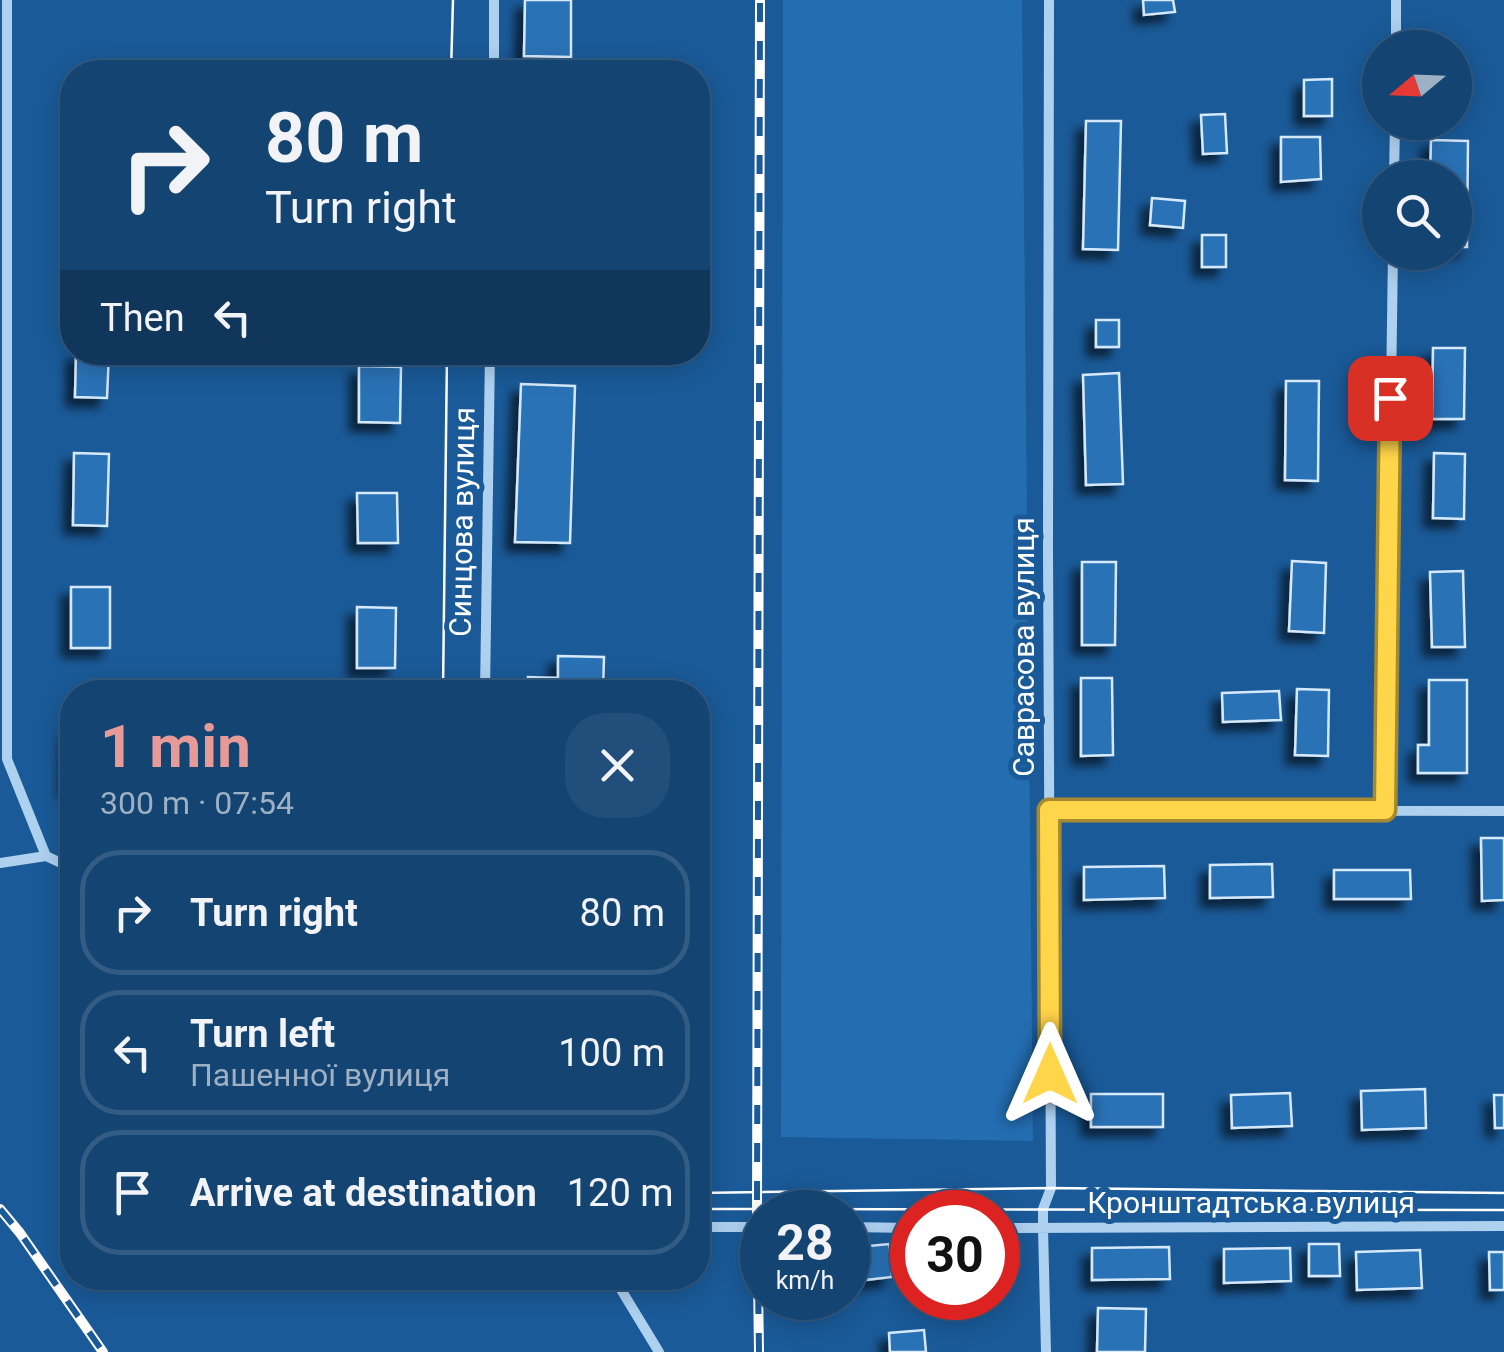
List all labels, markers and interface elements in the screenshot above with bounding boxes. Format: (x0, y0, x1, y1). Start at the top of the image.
north arrow (1362, 30, 1472, 140)
map controls (1362, 30, 1472, 270)
text: 80 m (265, 97, 423, 179)
icon: right (100, 100, 230, 230)
button: search (1362, 160, 1472, 270)
text: Turn right (265, 181, 457, 234)
icon: left (205, 290, 260, 345)
text: Then (100, 296, 185, 340)
pin (1348, 356, 1433, 441)
icon: arrive (1363, 371, 1418, 426)
street label: Синцова вулиця (442, 407, 482, 637)
street label: Саврасова вулиця (1006, 517, 1041, 777)
text: 1 min (100, 711, 251, 782)
button: close (565, 713, 670, 818)
text: 300 m · 07:54 (100, 784, 294, 822)
icon: right (105, 885, 160, 940)
text: Turn right (190, 891, 358, 935)
text: 80 m (580, 891, 665, 935)
text: Turn left (190, 1012, 335, 1056)
position arrow (998, 1022, 1102, 1126)
icon: left (105, 1025, 160, 1080)
text: 100 m (558, 1031, 665, 1075)
text: Пашенної вулиця (190, 1056, 450, 1094)
icon: arrive (105, 1165, 160, 1220)
text: Arrive at destination (190, 1171, 537, 1215)
text: 120 m (567, 1171, 674, 1215)
street label: Кронштадтська вулиця (1087, 1185, 1415, 1220)
speed limit sign: 30 (890, 1190, 1020, 1320)
text: 28 (776, 1214, 834, 1272)
text: km/h (776, 1266, 834, 1295)

